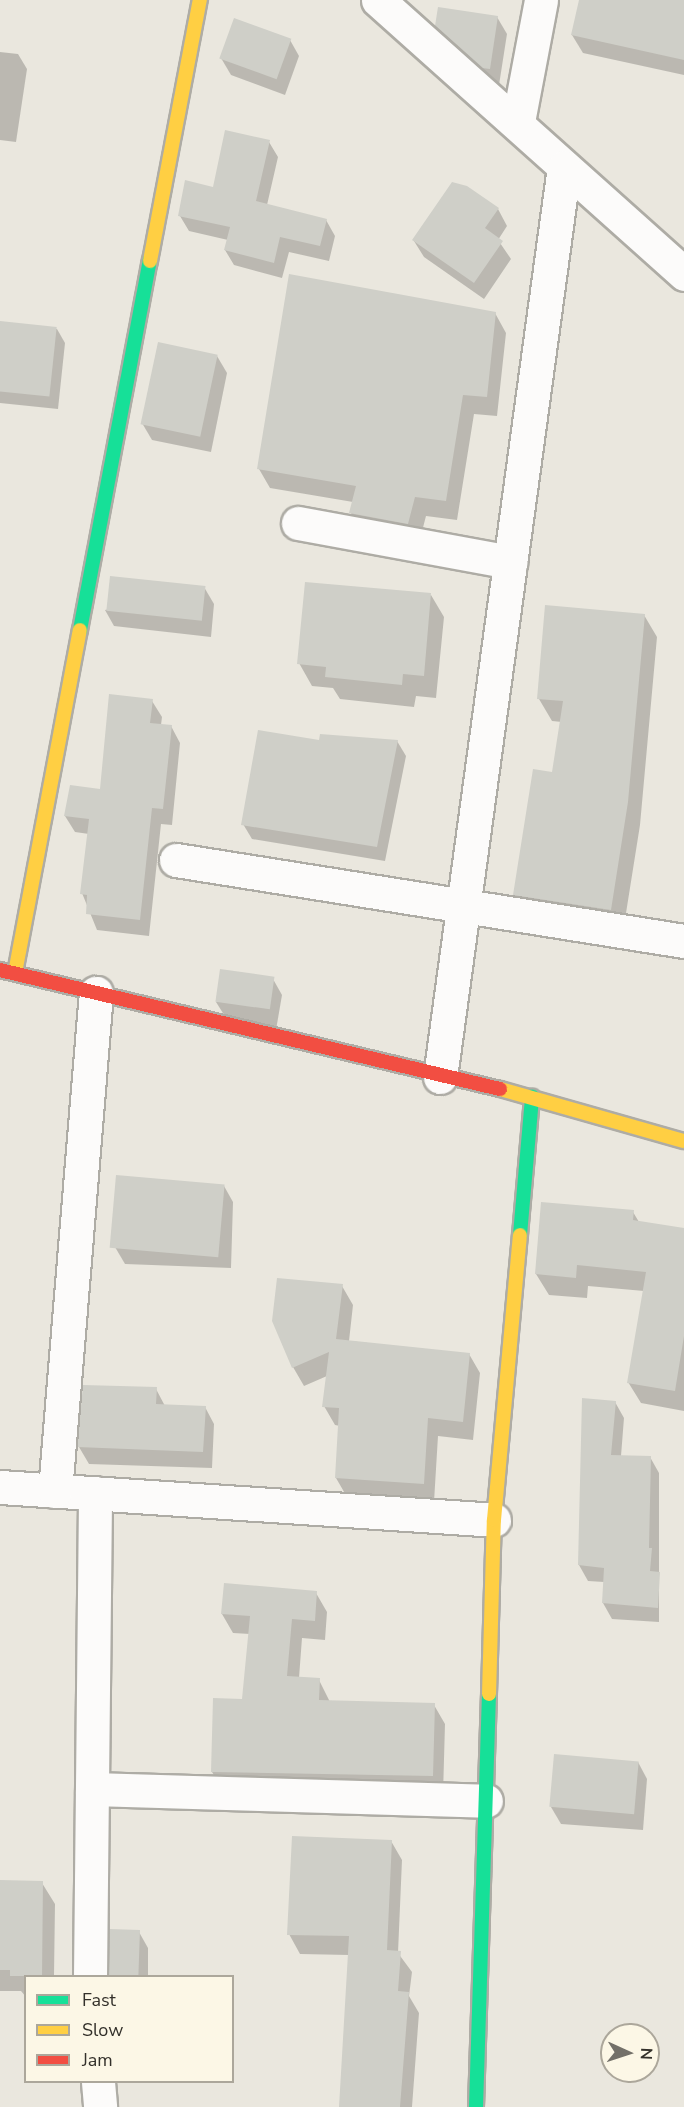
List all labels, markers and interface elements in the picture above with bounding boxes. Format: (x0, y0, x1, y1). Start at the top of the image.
legend (24, 1975, 234, 2083)
text: Fast (82, 1988, 116, 2012)
text: Slow (82, 2018, 123, 2042)
north arrow (600, 2023, 660, 2083)
text: N (635, 2047, 657, 2060)
text: Jam (82, 2048, 113, 2072)

